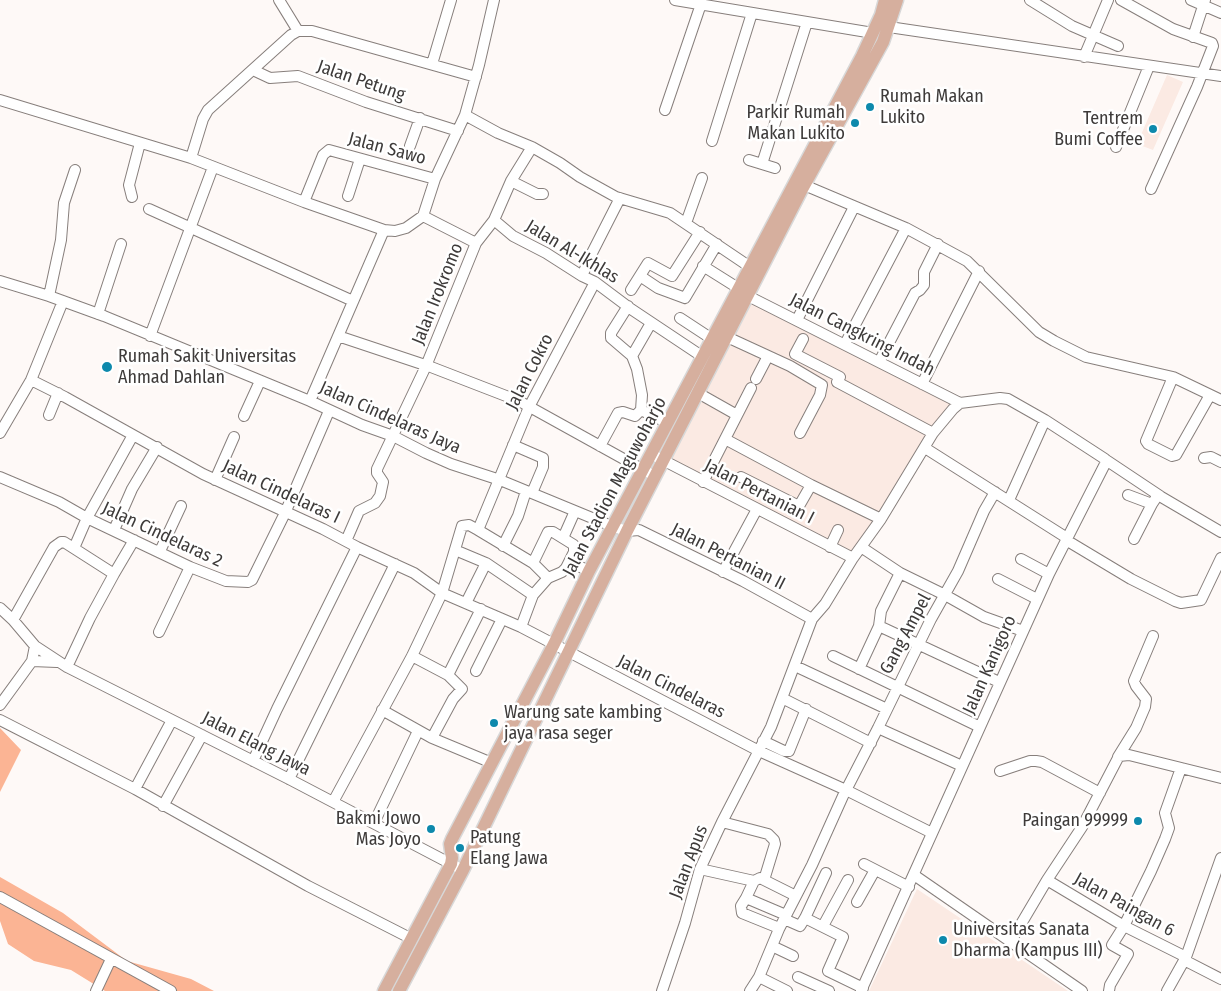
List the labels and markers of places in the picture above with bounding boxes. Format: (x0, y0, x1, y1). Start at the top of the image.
place label: Rumah Makan Lukito (880, 86, 984, 128)
marker: Rumah Makan Lukito (864, 101, 876, 113)
place label: Parkir Rumah Makan Lukito (747, 102, 845, 144)
place label: Tentrem Bumi Coffee (1054, 108, 1143, 150)
marker: Parkir Rumah Makan Lukito (849, 117, 861, 129)
marker: Tentrem Bumi Coffee (1147, 123, 1159, 135)
place label: Rumah Sakit Universitas Ahmad Dahlan (118, 346, 296, 388)
marker: Rumah Sakit Universitas Ahmad Dahlan (100, 360, 114, 374)
place label: Warung sate kambing jaya rasa seger (504, 702, 662, 744)
marker: Warung sate kambing jaya rasa seger (488, 717, 500, 729)
place label: Bakmi Jowo Mas Joyo (336, 808, 421, 851)
place label: Paingan 99999 (1022, 810, 1128, 832)
marker: Paingan 99999 (1132, 815, 1144, 827)
marker: Bakmi Jowo Mas Joyo (425, 823, 437, 835)
place label: Patung Elang Jawa (470, 827, 548, 870)
marker: Patung Elang Jawa (454, 842, 466, 854)
place label: Universitas Sanata Dharma (Kampus III) (953, 919, 1103, 962)
marker: Universitas Sanata Dharma (Kampus III) (937, 934, 949, 946)

